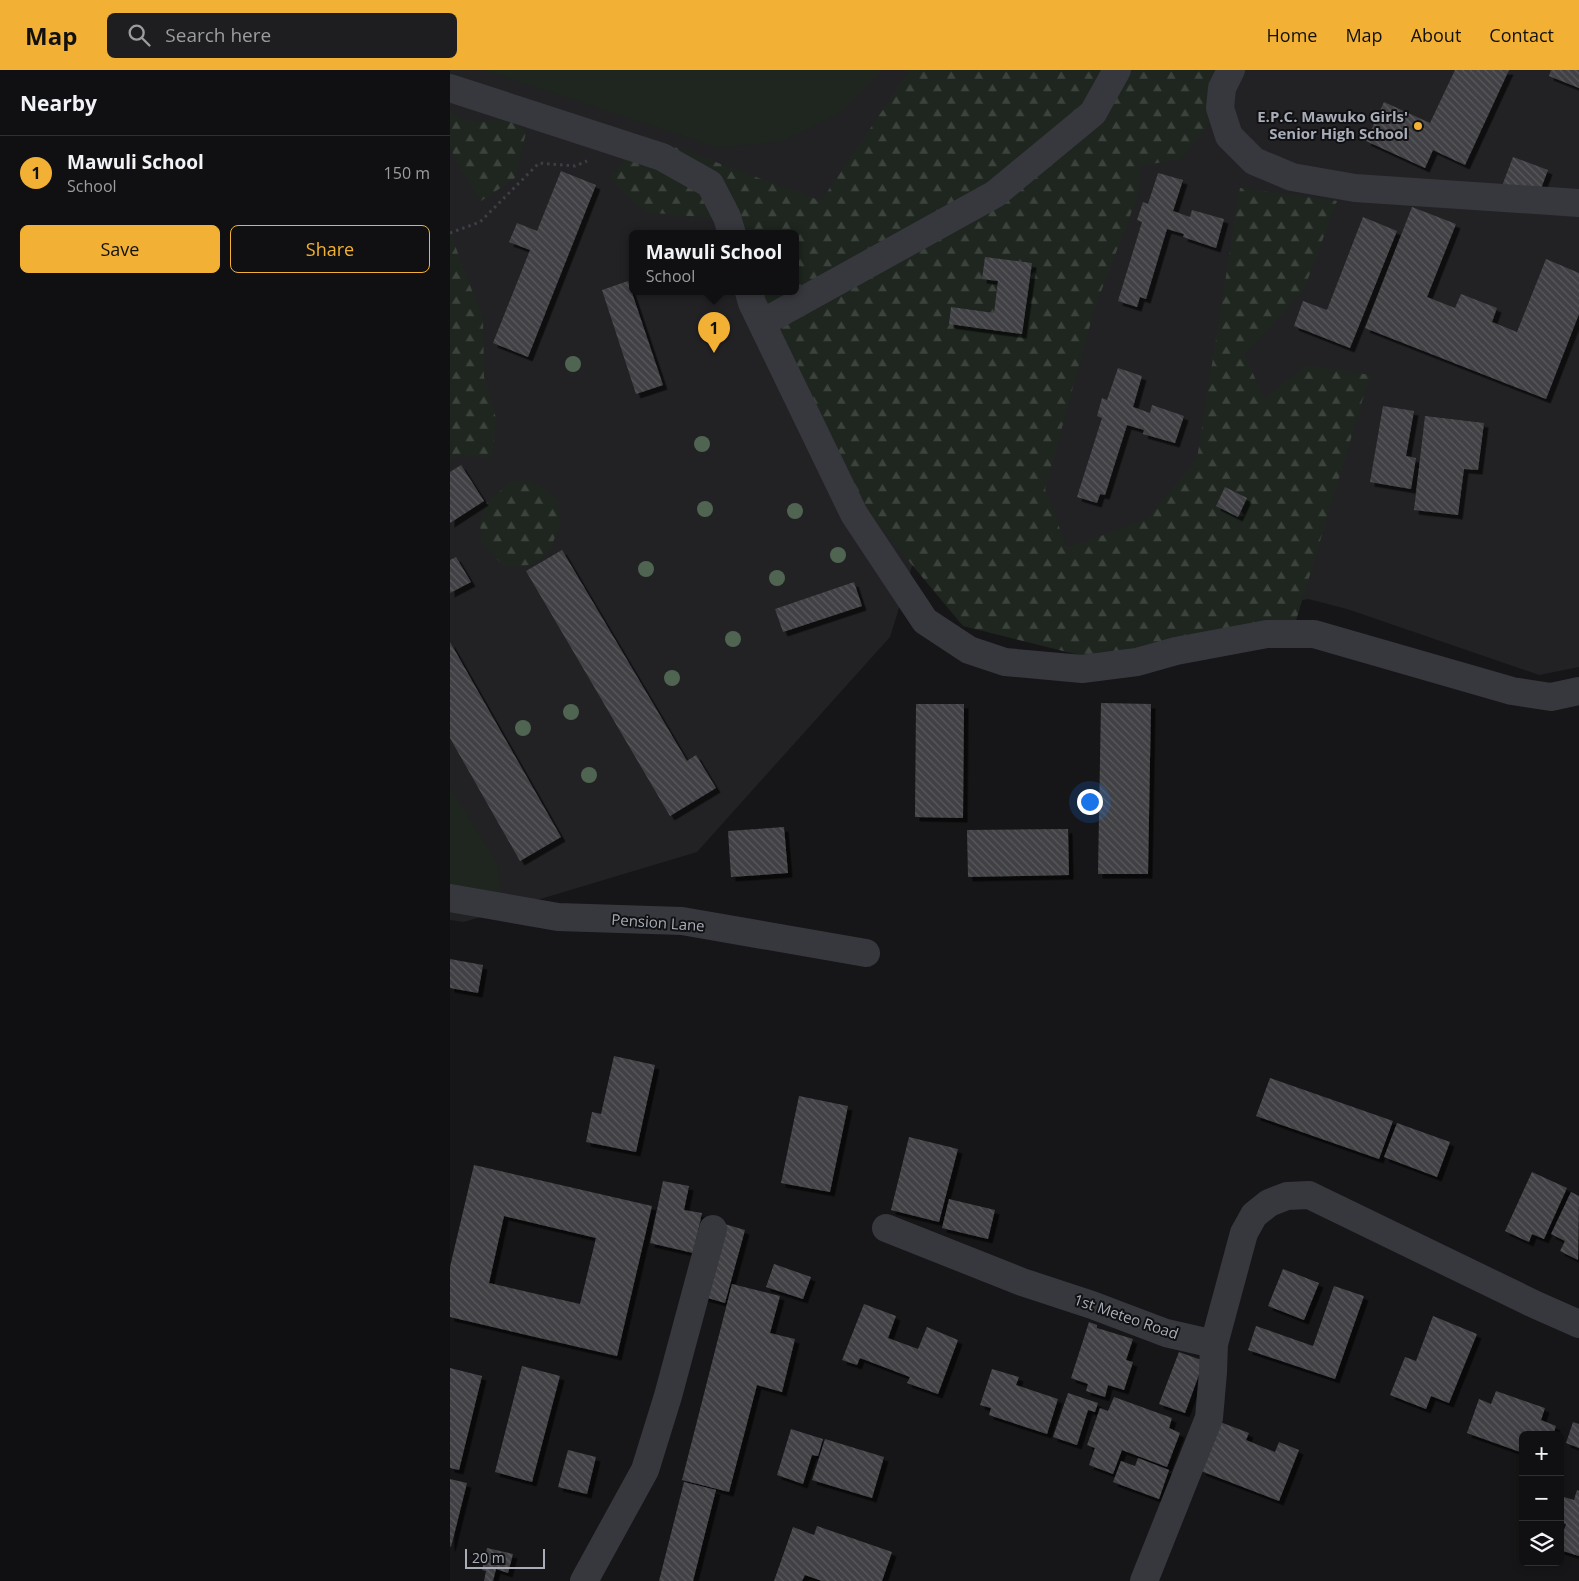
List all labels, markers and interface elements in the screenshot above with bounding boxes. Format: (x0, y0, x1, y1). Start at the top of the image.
search box (107, 13, 457, 58)
text: Map (25, 19, 77, 52)
icon: search (125, 21, 153, 49)
text: Search here (165, 22, 271, 48)
text: Home (1267, 23, 1317, 47)
text: Map (1345, 23, 1383, 47)
text: About (1411, 23, 1461, 47)
text: Contact (1489, 23, 1554, 47)
text: Nearby (20, 89, 97, 117)
place label: E.P.C. Mawuko Girls' Senior High School (1257, 106, 1408, 143)
marker: E.P.C. Mawuko Girls' Senior High School (1412, 120, 1424, 132)
text: Mawuli School (67, 149, 204, 175)
text: 1 (31, 162, 41, 184)
text: 150 m (384, 162, 430, 184)
text: School (67, 175, 117, 197)
button: Save (20, 225, 220, 273)
button: Share (230, 225, 430, 273)
popup (629, 230, 799, 295)
text: Mawuli School (646, 239, 782, 265)
text: School (646, 265, 695, 287)
pin: 1 (698, 312, 730, 353)
your location (1077, 789, 1103, 815)
street label: Pension Lane (611, 909, 705, 935)
street label: 1st Meteo Road (1071, 1289, 1181, 1343)
map controls (1519, 1431, 1564, 1566)
button: + (1519, 1431, 1564, 1476)
button: − (1519, 1476, 1564, 1521)
button: layers (1519, 1521, 1564, 1566)
scale bar (465, 1546, 545, 1569)
text: 20 m (472, 1548, 505, 1567)

